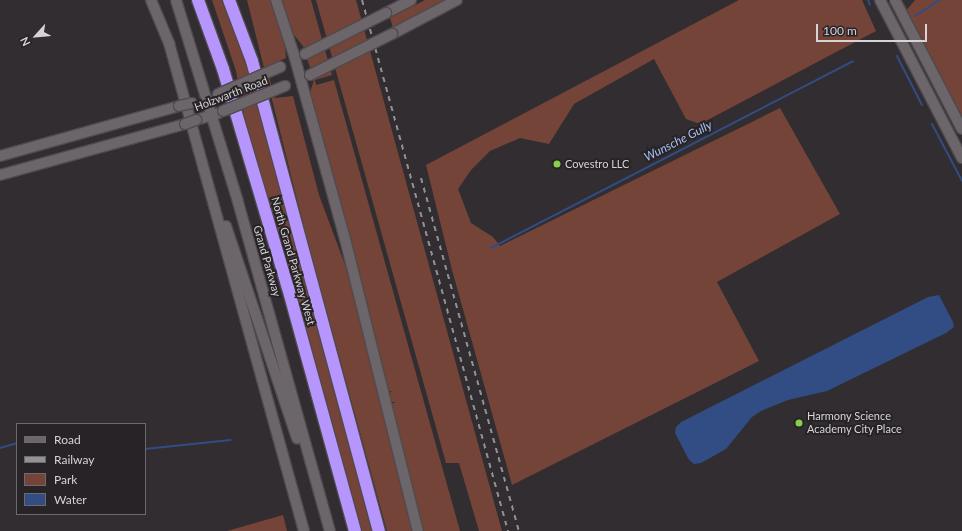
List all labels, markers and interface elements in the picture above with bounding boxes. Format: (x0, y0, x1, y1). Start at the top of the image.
north arrow (16, 16, 56, 56)
scale bar (818, 16, 929, 42)
text: 100 m (823, 23, 857, 38)
text: N (17, 35, 33, 48)
street label: Holzwarth Road (193, 74, 269, 114)
water label: Wunsche Gully (642, 118, 714, 164)
place label: Covestro LLC (565, 157, 629, 171)
marker: Covestro LLC (552, 159, 562, 169)
street label: North Grand Parkway West (268, 195, 318, 327)
street label: Grand Parkway (251, 224, 283, 298)
place label: Harmony Science Academy City Place (807, 410, 902, 436)
marker: Harmony Science Academy City Place (794, 418, 804, 428)
legend (16, 423, 146, 515)
text: Road (54, 432, 81, 447)
text: Railway (54, 452, 94, 467)
text: Park (54, 472, 77, 487)
text: Water (54, 492, 87, 507)

